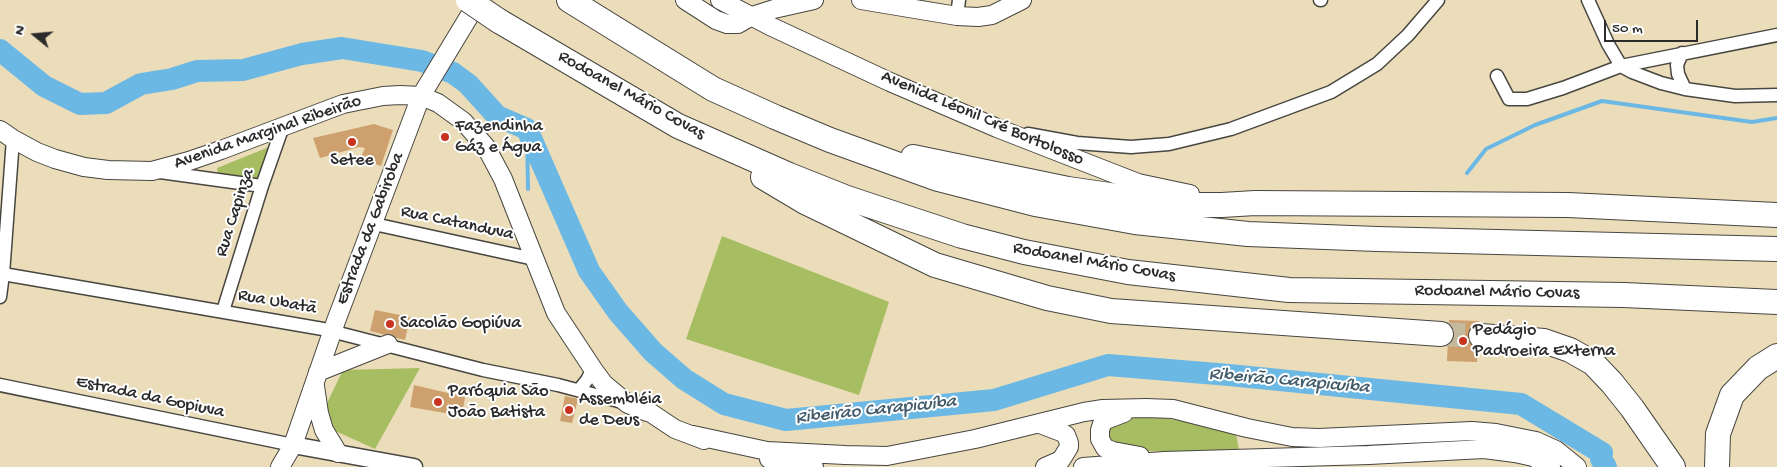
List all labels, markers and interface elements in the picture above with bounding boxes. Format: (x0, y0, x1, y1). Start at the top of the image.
north arrow (10, 10, 60, 60)
scale bar (1607, 10, 1701, 42)
text: 50 m (1612, 20, 1643, 38)
text: N (11, 24, 30, 37)
street label: Rodoanel Mário Covas (554, 47, 708, 145)
street label: Avenida Léonil Cré Bortolosso (877, 66, 1087, 172)
street label: Avenida Marginal Ribeirão (172, 91, 364, 175)
place label: Fazendinha Gáz e Água (455, 116, 543, 158)
marker: Fazendinha Gáz e Água (439, 131, 451, 143)
marker: Setee (346, 136, 358, 148)
place label: Setee (330, 150, 374, 172)
street label: Estrada da Gabiroba (332, 150, 410, 308)
street label: Rua Capinza (212, 166, 260, 260)
street label: Rua Catanduva (399, 202, 515, 246)
street label: Rodoanel Mário Covas (1011, 238, 1177, 288)
street label: Rodoanel Mário Covas (1414, 281, 1580, 305)
street label: Rua Ubatã (236, 285, 318, 321)
place label: Sacolão Gopiúva (400, 313, 521, 335)
marker: Sacolão Gopiúva (384, 318, 396, 330)
place label: Pedágio Padroeira Externa (1473, 320, 1615, 362)
marker: Pedágio Padroeira Externa (1457, 335, 1469, 347)
water label: Ribeirão Carapicuíba (1208, 364, 1370, 400)
street label: Estrada da Gopiuva (74, 372, 226, 424)
place label: Paróquia São João Batista (448, 381, 549, 424)
place label: Assembléia de Deus (579, 389, 662, 432)
water label: Ribeirão Carapicuíba (795, 391, 957, 431)
marker: Paróquia São João Batista (432, 396, 444, 408)
marker: Assembléia de Deus (563, 404, 575, 416)

